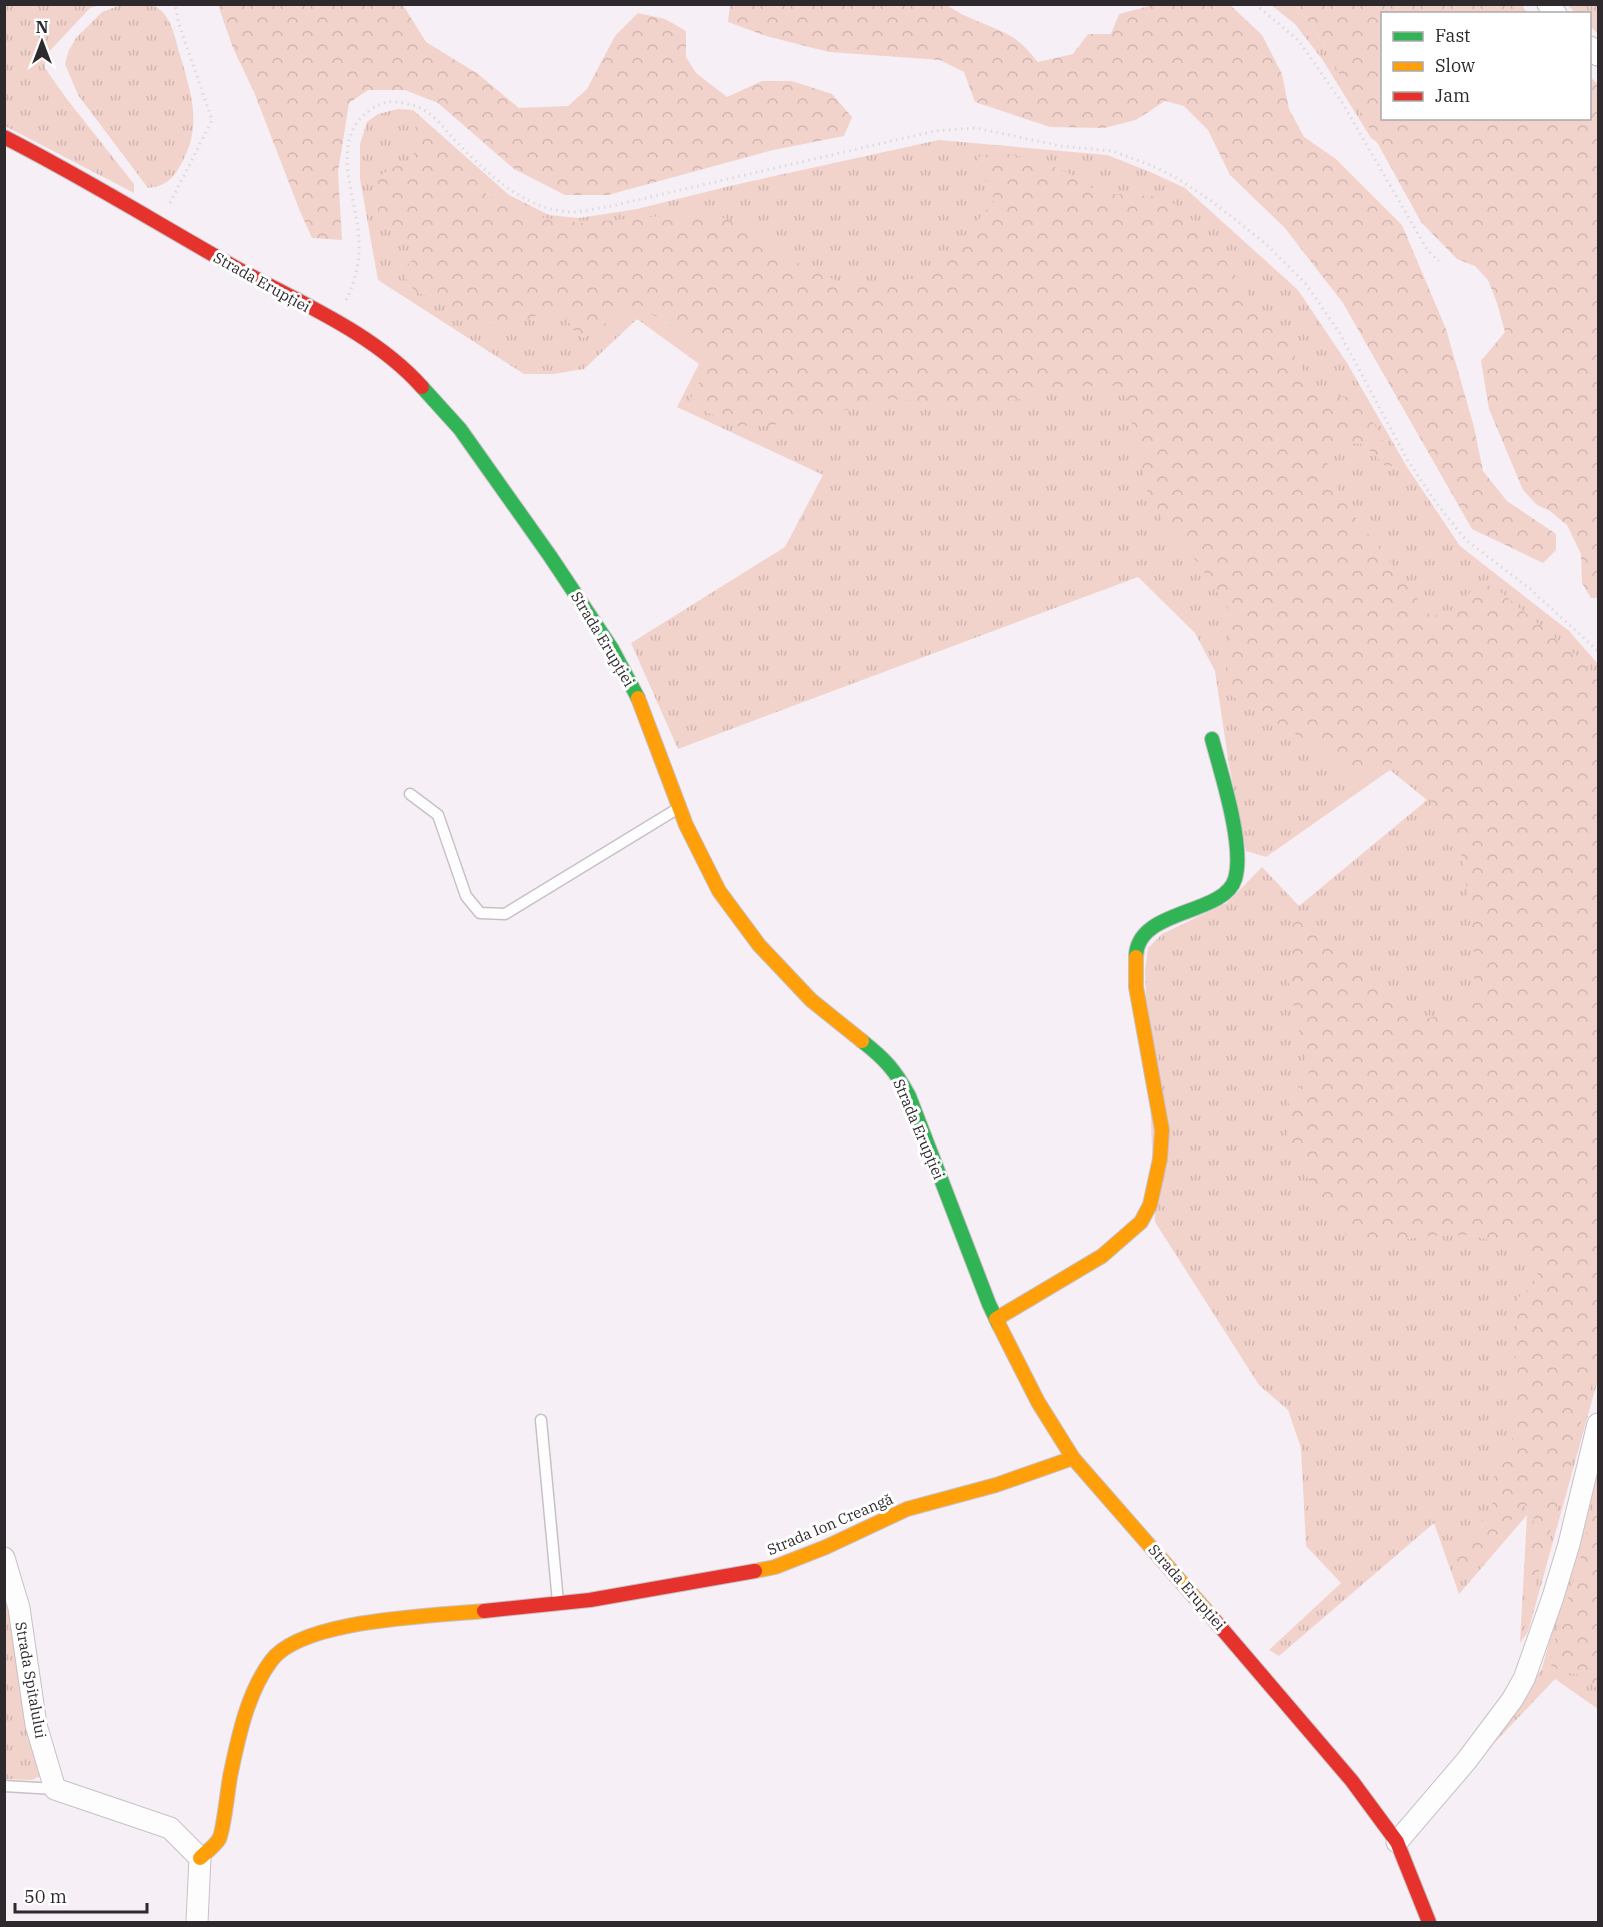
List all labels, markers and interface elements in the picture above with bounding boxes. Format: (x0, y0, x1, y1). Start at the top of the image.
north arrow (12, 12, 72, 72)
legend (1381, 12, 1591, 120)
text: N (36, 17, 48, 37)
text: Fast (1435, 24, 1470, 47)
text: Slow (1435, 54, 1475, 77)
text: Jam (1435, 84, 1470, 107)
street label: Strada Erupției (210, 248, 314, 317)
street label: Strada Erupției (567, 588, 639, 690)
street label: Strada Erupției (889, 1076, 949, 1182)
street label: Strada Ion Creangă (764, 1489, 896, 1559)
street label: Strada Erupției (1145, 1540, 1230, 1634)
street label: Strada Spitalului (11, 1620, 51, 1740)
scale bar (15, 1876, 147, 1914)
text: 50 m (24, 1885, 67, 1908)

